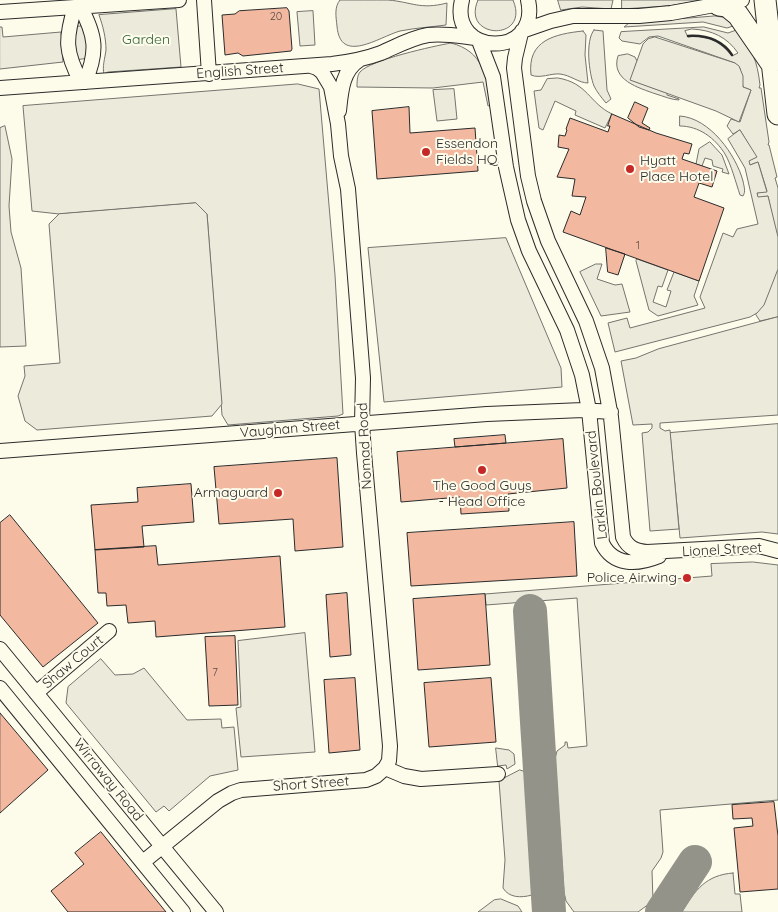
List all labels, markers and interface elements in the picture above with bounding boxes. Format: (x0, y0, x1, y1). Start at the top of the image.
house number: 20 (270, 10, 282, 24)
park label: Garden (122, 32, 170, 48)
street label: English Street (196, 60, 284, 82)
place label: Essendon Fields HQ (436, 136, 498, 168)
marker: Essendon Fields HQ (420, 146, 432, 158)
place label: Hyatt Place Hotel (640, 153, 713, 186)
marker: Hyatt Place Hotel (624, 163, 636, 175)
house number: 1 (636, 239, 640, 253)
street label: Nomad Road (354, 402, 376, 490)
street label: Vaughan Street (239, 416, 341, 442)
street label: Larkin Boulevard (583, 430, 611, 540)
marker: The Good Guys - Head Office (476, 464, 488, 476)
place label: The Good Guys - Head Office (432, 478, 532, 511)
place label: Armaguard (194, 485, 268, 501)
marker: Armaguard (272, 487, 284, 499)
street label: Lionel Street (682, 540, 762, 560)
place label: Police Airwing (587, 570, 677, 586)
marker: Police Airwing (681, 572, 693, 584)
street label: Shaw Court (39, 632, 107, 692)
house number: 7 (212, 666, 218, 680)
street label: Wirraway Road (70, 735, 146, 825)
street label: Short Street (272, 773, 350, 795)

